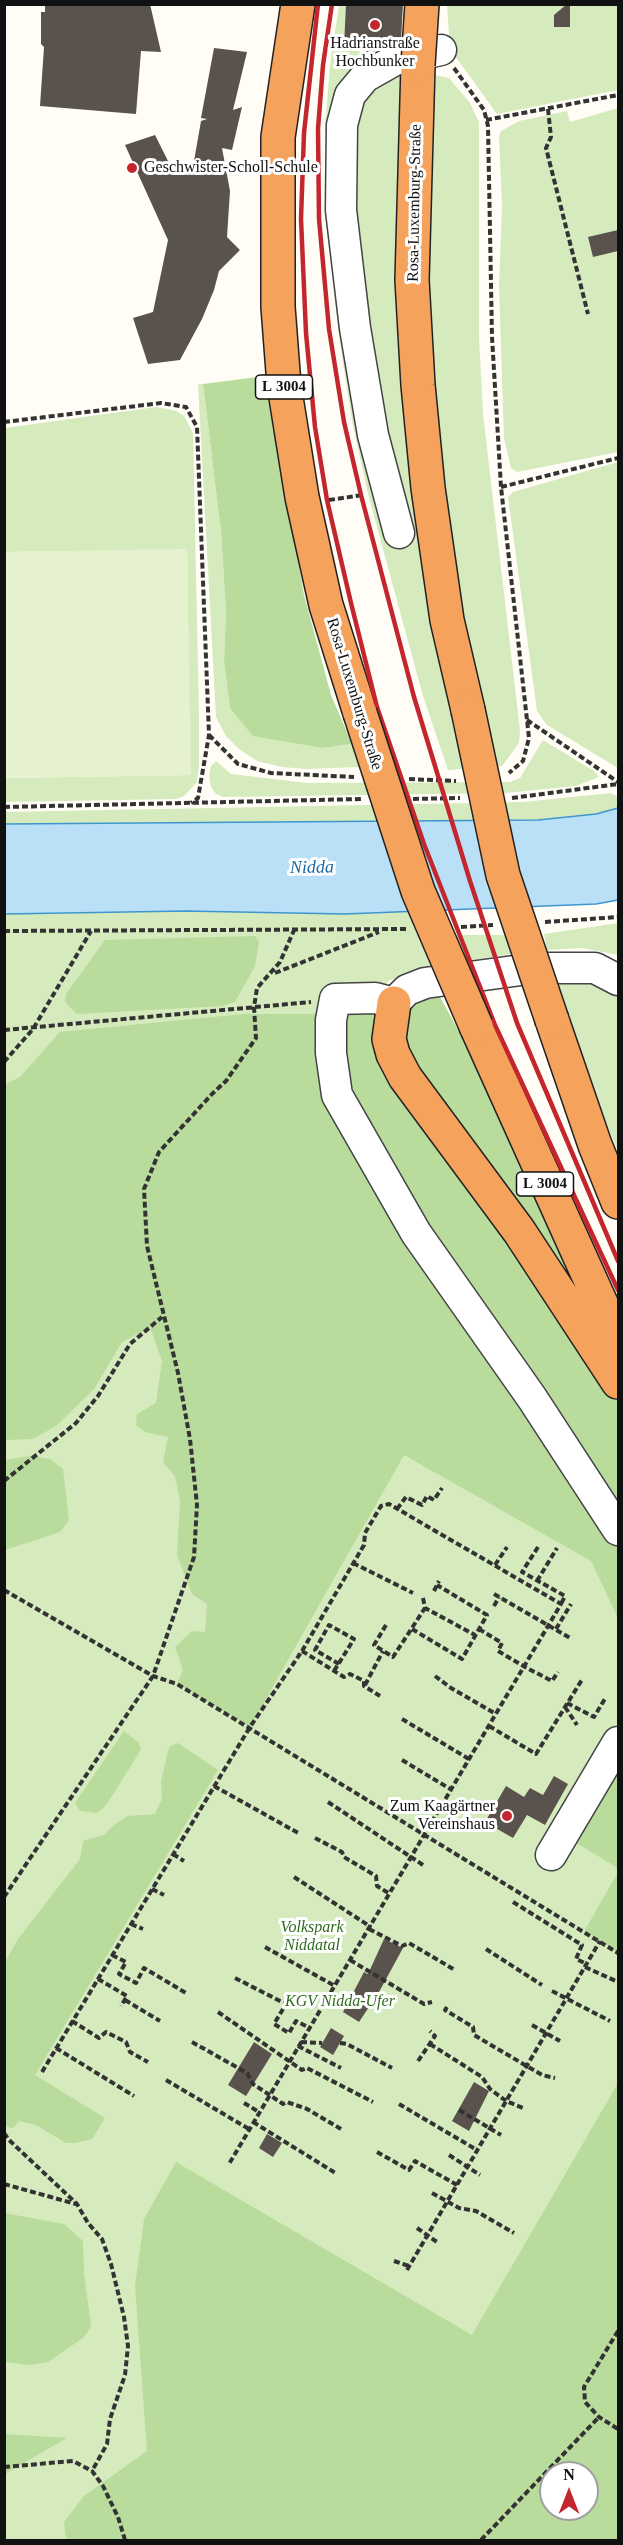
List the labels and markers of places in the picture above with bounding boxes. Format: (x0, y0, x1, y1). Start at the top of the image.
marker: Hadrianstraße Hochbunker (368, 18, 382, 32)
place label: Hadrianstraße Hochbunker (330, 34, 420, 72)
place label: Geschwister-Scholl-Schule (144, 158, 318, 178)
marker: Geschwister-Scholl-Schule (125, 161, 139, 175)
place label: Zum Kaagärtner Vereinshaus (390, 1797, 495, 1835)
marker: Zum Kaagärtner Vereinshaus (500, 1809, 514, 1823)

